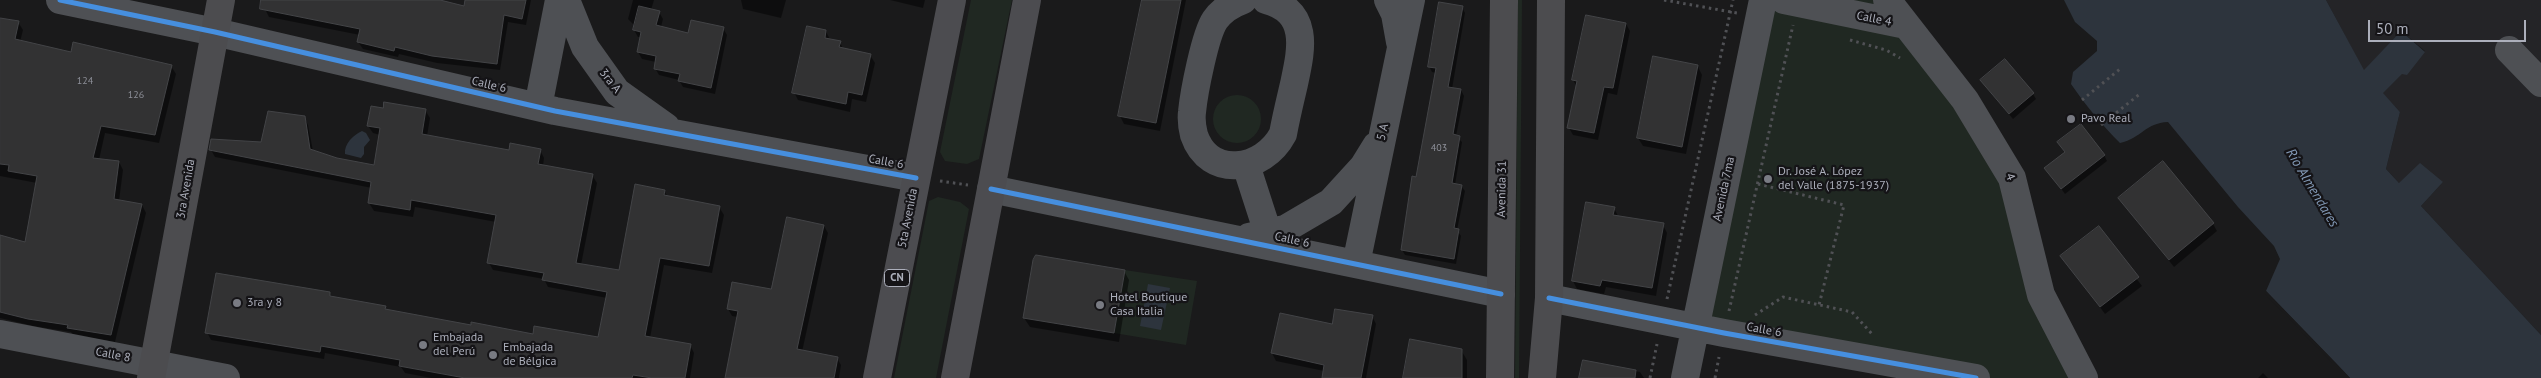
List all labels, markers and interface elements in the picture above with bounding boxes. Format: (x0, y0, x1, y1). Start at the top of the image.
street label: Calle 4 (1855, 9, 1893, 29)
scale bar (2371, 10, 2528, 42)
text: 50 m (2376, 19, 2409, 38)
street label: 3ra A (596, 66, 624, 96)
street label: Calle 6 (470, 74, 508, 96)
house number: 124 (77, 75, 93, 87)
house number: 126 (128, 89, 144, 101)
place label: Pavo Real (2081, 112, 2131, 126)
marker: Pavo Real (2065, 113, 2077, 125)
street label: 5 A (1374, 122, 1392, 142)
house number: 403 (1431, 142, 1447, 154)
water label: Río Almendares (2282, 146, 2342, 230)
street label: Calle 6 (867, 152, 905, 172)
street label: Avenida 7ma (1710, 156, 1738, 222)
street label: 3ra Avenida (174, 158, 198, 220)
street label: Avenida 31 (1494, 160, 1510, 218)
place label: Dr. José A. López del Valle (1875-1937) (1778, 165, 1889, 193)
street label: 4 (2002, 171, 2018, 183)
marker: Dr. José A. López del Valle (1875-1937) (1762, 173, 1774, 185)
street label: 5ta Avenida (895, 187, 921, 249)
street label: Calle 6 (1273, 229, 1311, 251)
road number: CN (884, 270, 910, 286)
place label: Hotel Boutique Casa Italia (1110, 291, 1187, 319)
place label: 3ra y 8 (247, 296, 282, 310)
marker: 3ra y 8 (231, 297, 243, 309)
marker: Hotel Boutique Casa Italia (1094, 299, 1106, 311)
street label: Calle 6 (1745, 320, 1783, 340)
place label: Embajada del Perú (433, 331, 483, 359)
marker: Embajada del Perú (417, 339, 429, 351)
place label: Embajada de Bélgica (503, 341, 556, 369)
street label: Calle 8 (94, 345, 132, 365)
marker: Embajada de Bélgica (487, 349, 499, 361)

